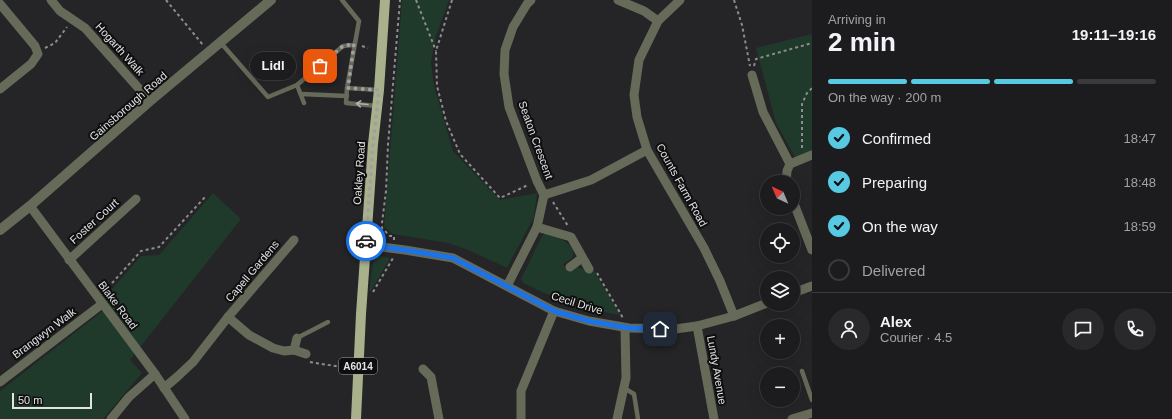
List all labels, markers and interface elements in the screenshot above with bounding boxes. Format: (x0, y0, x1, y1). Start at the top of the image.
text: Arriving in (828, 12, 886, 27)
street label: Hogarth Walk (93, 20, 147, 78)
text: 19:11–19:16 (1072, 26, 1156, 43)
text: 2 min (828, 27, 896, 57)
pin (303, 49, 337, 83)
callout: Lidl (250, 52, 296, 80)
icon: bag (309, 55, 331, 77)
text: Lidl (261, 58, 285, 73)
street label: Gainsborough Road (87, 69, 169, 143)
text: On the way · 200 m (828, 90, 941, 105)
street label: Seaton Crescent (516, 99, 556, 181)
one-way arrow (356, 101, 369, 108)
icon: check (828, 127, 850, 149)
text: Confirmed (862, 130, 931, 147)
text: 18:47 (1123, 131, 1156, 146)
street label: Oakley Road (351, 141, 367, 205)
street label: Counts Farm Road (654, 141, 710, 229)
icon: check (828, 171, 850, 193)
text: Preparing (862, 174, 927, 191)
north arrow (760, 175, 800, 215)
map controls (760, 175, 800, 407)
text: 18:48 (1123, 175, 1156, 190)
street label: Foster Court (67, 196, 121, 246)
icon: check (828, 215, 850, 237)
text: On the way (862, 218, 938, 235)
text: 18:59 (1123, 219, 1156, 234)
courier (346, 221, 386, 261)
button: locate (760, 223, 800, 263)
icon: car (355, 230, 377, 252)
street label: Capell Gardens (223, 237, 281, 304)
text: Delivered (862, 262, 925, 279)
button: layers (760, 271, 800, 311)
street label: Blake Road (96, 279, 140, 331)
street label: Cecil Drive (550, 289, 604, 317)
street label: Brangwyn Walk (10, 305, 78, 361)
button: person (828, 308, 870, 350)
button: chat (1062, 308, 1104, 350)
button: phone (1114, 308, 1156, 350)
pin (643, 312, 677, 346)
text: Alex (880, 313, 912, 330)
icon: home (649, 318, 671, 340)
button: + (760, 319, 800, 359)
text: Courier · 4.5 (880, 330, 952, 345)
street label: Lundy Avenue (705, 335, 729, 405)
road number: A6014 (339, 358, 377, 374)
button: − (760, 367, 800, 407)
scale bar (12, 391, 92, 410)
text: 50 m (18, 394, 42, 406)

